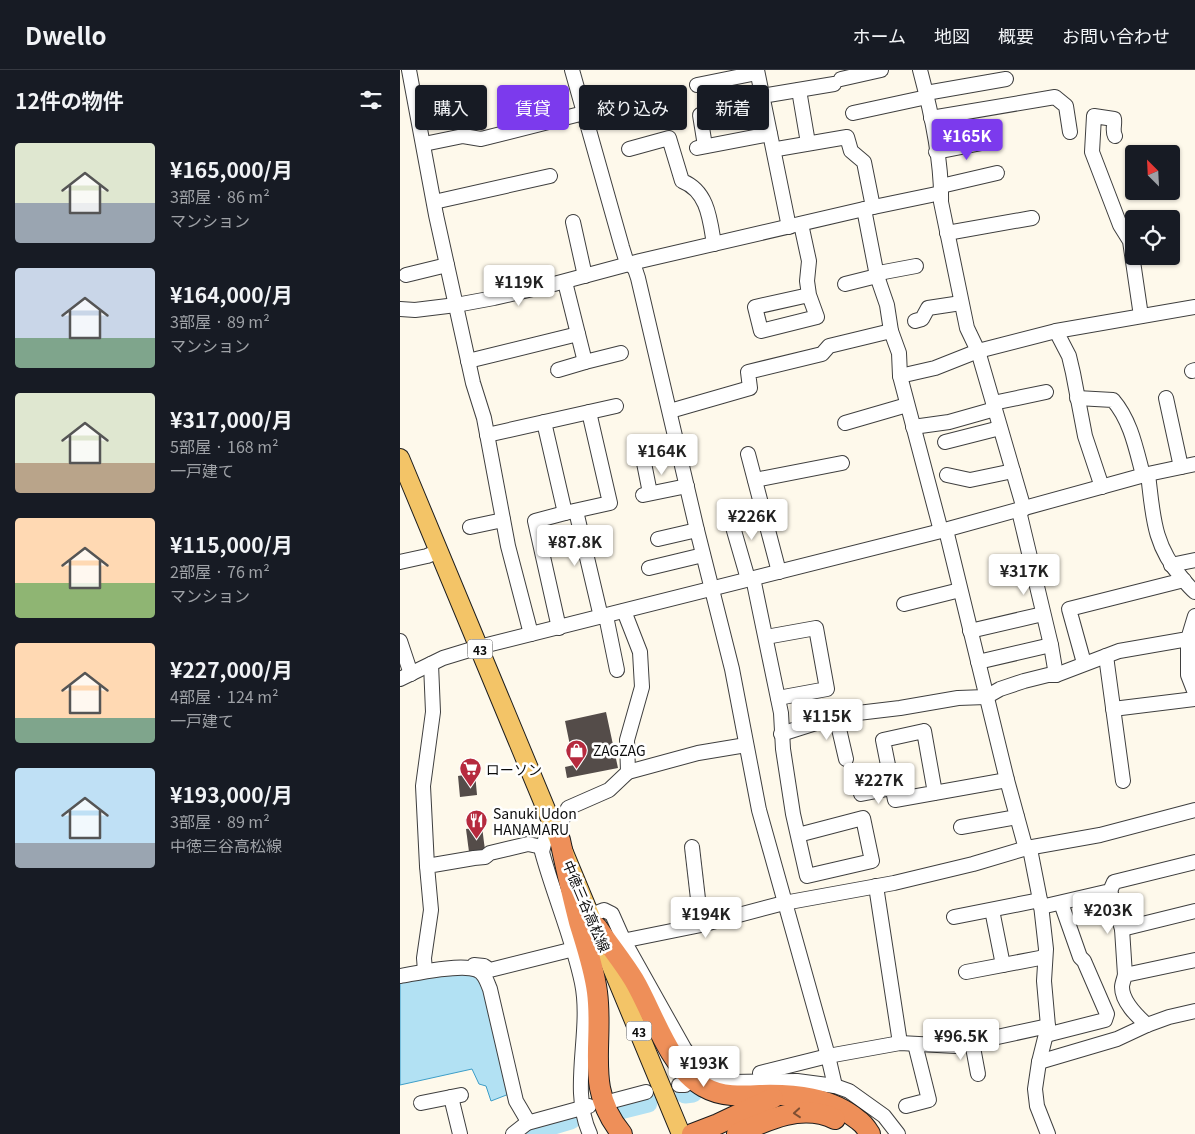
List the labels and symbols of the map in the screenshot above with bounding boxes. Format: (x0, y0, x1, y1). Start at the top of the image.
pin: ¥165K (932, 118, 1002, 161)
north arrow (1125, 145, 1180, 200)
pin: ¥119K (484, 264, 554, 307)
pin: ¥164K (627, 434, 697, 476)
pin: ¥226K (717, 498, 787, 541)
pin: ¥87.8K (534, 524, 616, 567)
pin: ¥317K (989, 554, 1059, 596)
road number: 43 (468, 640, 492, 658)
pin: ¥115K (792, 698, 862, 741)
shop icon: ZAGZAG (565, 738, 589, 769)
place label: ZAGZAG (593, 740, 646, 760)
supermarket icon: ローソン (458, 757, 482, 788)
place label: ローソン (486, 759, 542, 779)
pin: ¥227K (844, 762, 914, 805)
place label: Sanuki Udon HANAMARU (493, 803, 577, 839)
restaurant icon: Sanuki Udon HANAMARU (465, 809, 489, 840)
street label: 中徳三谷高松線 (559, 857, 615, 955)
pin: ¥203K (1073, 892, 1143, 935)
pin: ¥194K (671, 896, 741, 939)
pin: ¥96.5K (920, 1018, 1002, 1061)
road number: 43 (626, 1021, 652, 1040)
pin: ¥193K (669, 1046, 739, 1088)
one-way arrow (792, 1107, 800, 1118)

